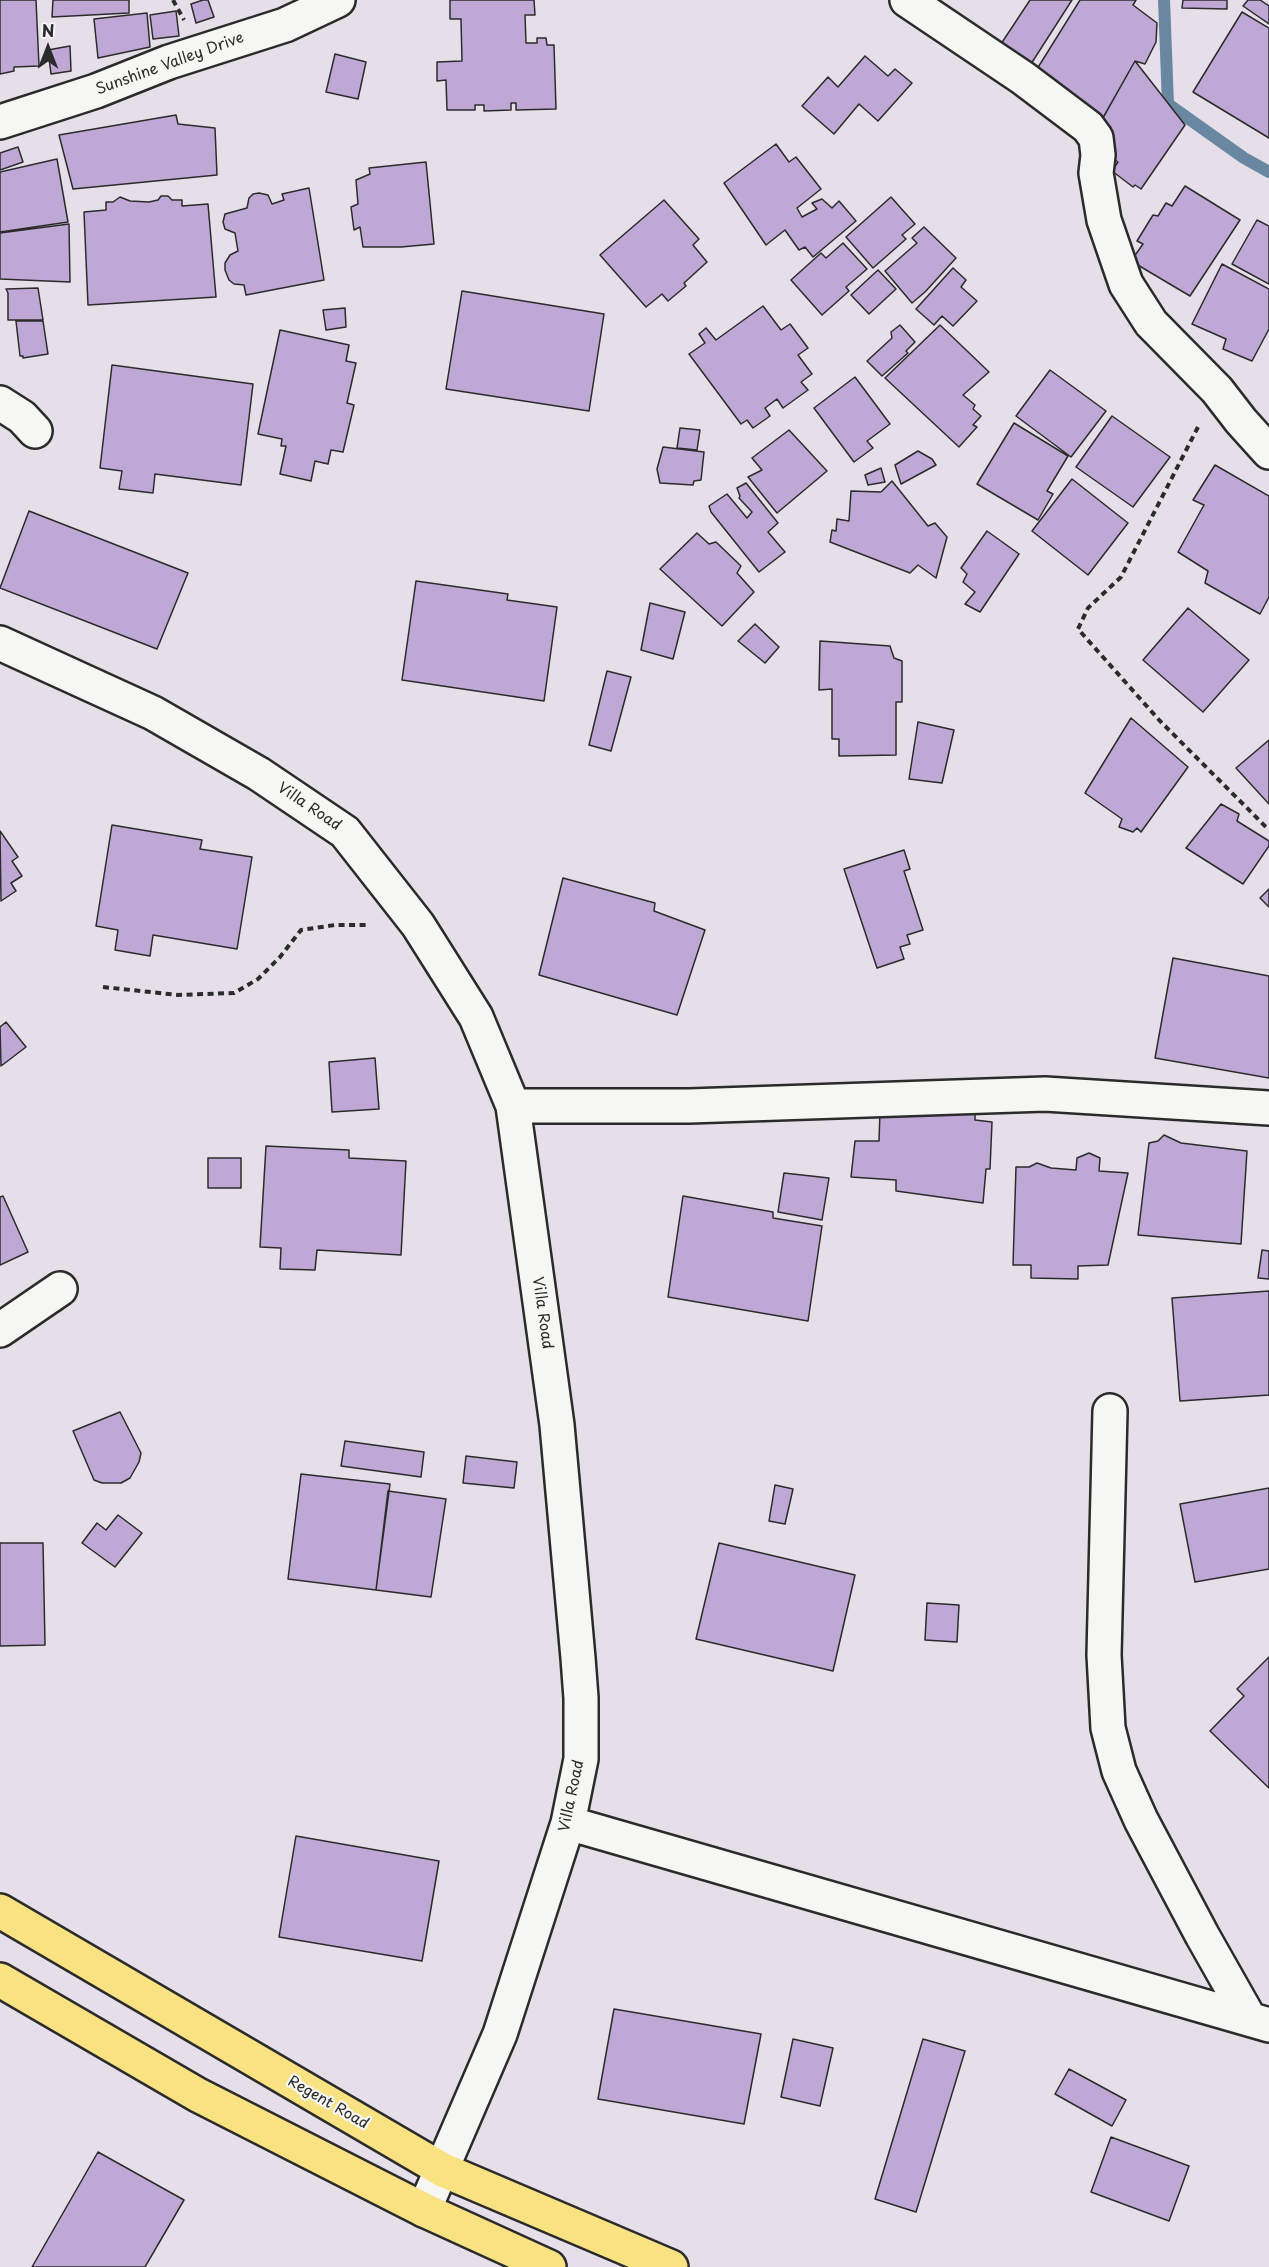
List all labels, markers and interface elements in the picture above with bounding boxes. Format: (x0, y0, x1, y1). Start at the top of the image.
north arrow (18, 18, 78, 78)
text: N (42, 18, 54, 42)
street label: Sunshine Valley Drive (94, 29, 246, 99)
street label: Villa Road (274, 779, 344, 835)
street label: Villa Road (528, 1276, 556, 1350)
street label: Villa Road (556, 1758, 588, 1834)
street label: Regent Road (284, 2073, 372, 2133)

